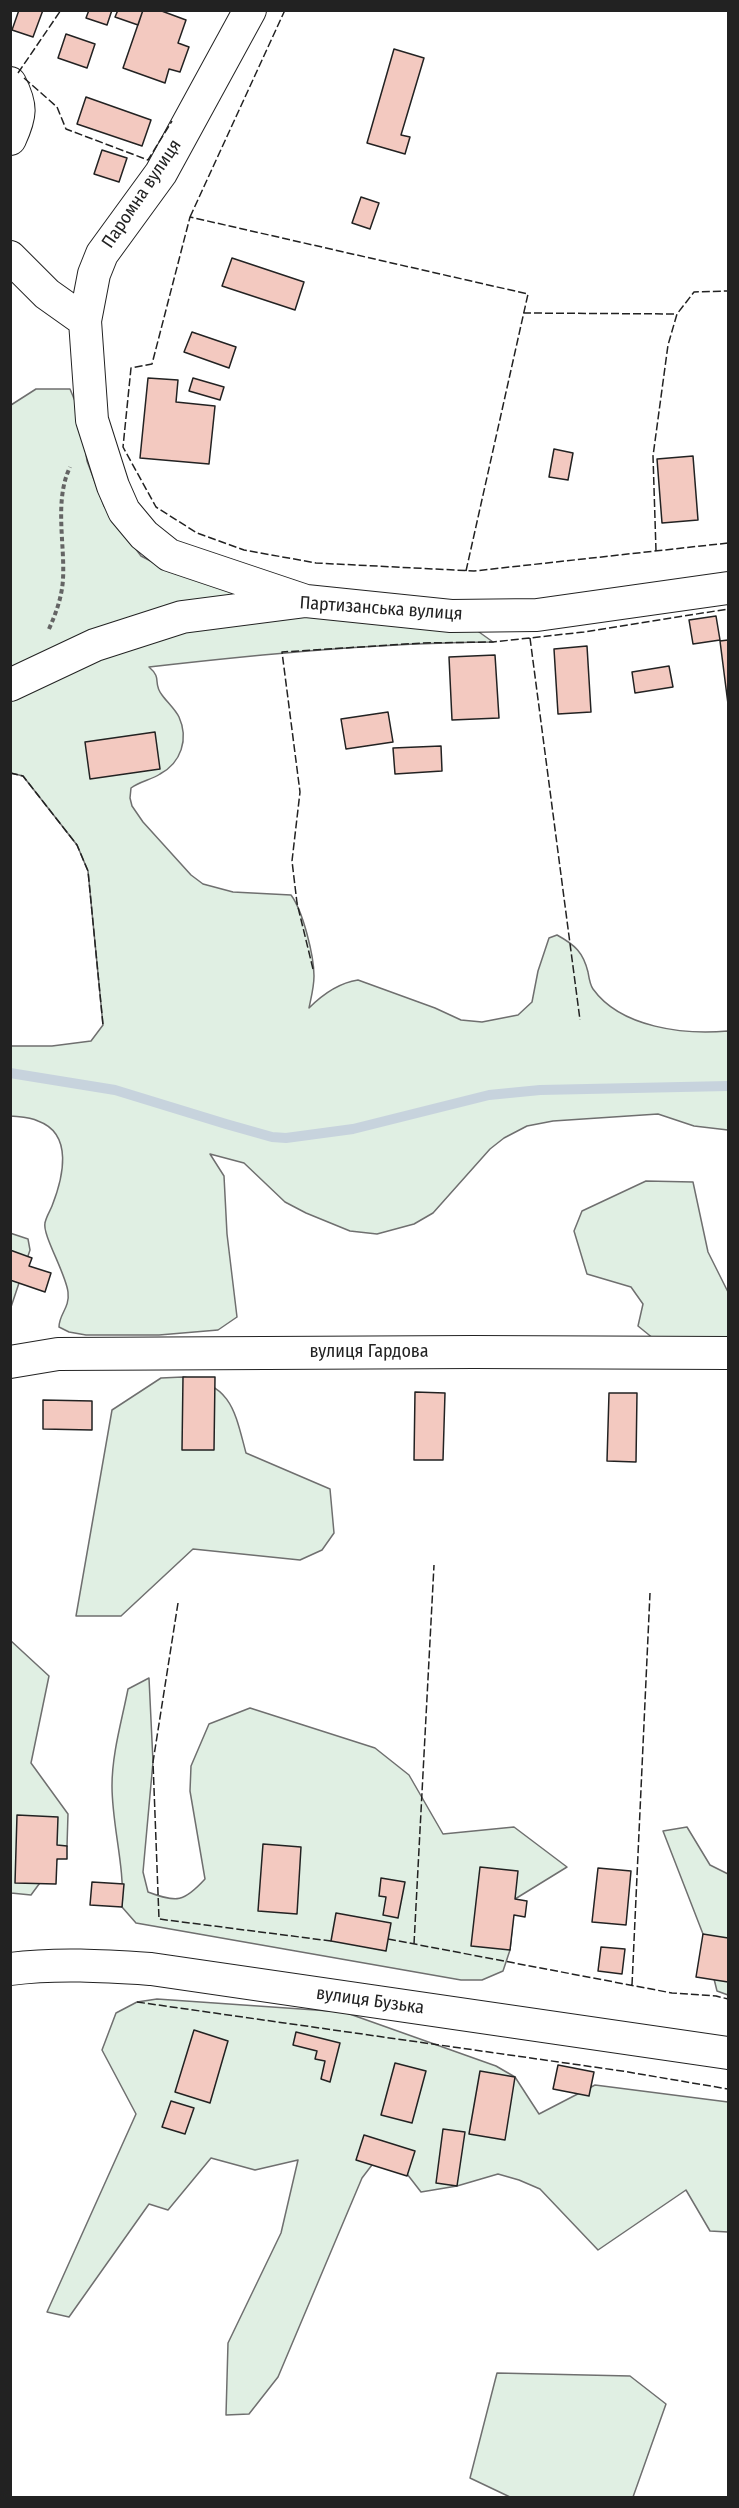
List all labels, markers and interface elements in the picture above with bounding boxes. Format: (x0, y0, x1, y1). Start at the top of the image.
street label: Паромна вулиця (98, 136, 186, 252)
street label: Партизанська вулиця (299, 593, 463, 625)
street label: вулиця Гардова (309, 1341, 429, 1363)
street label: вулиця Бузька (315, 1983, 425, 2019)

